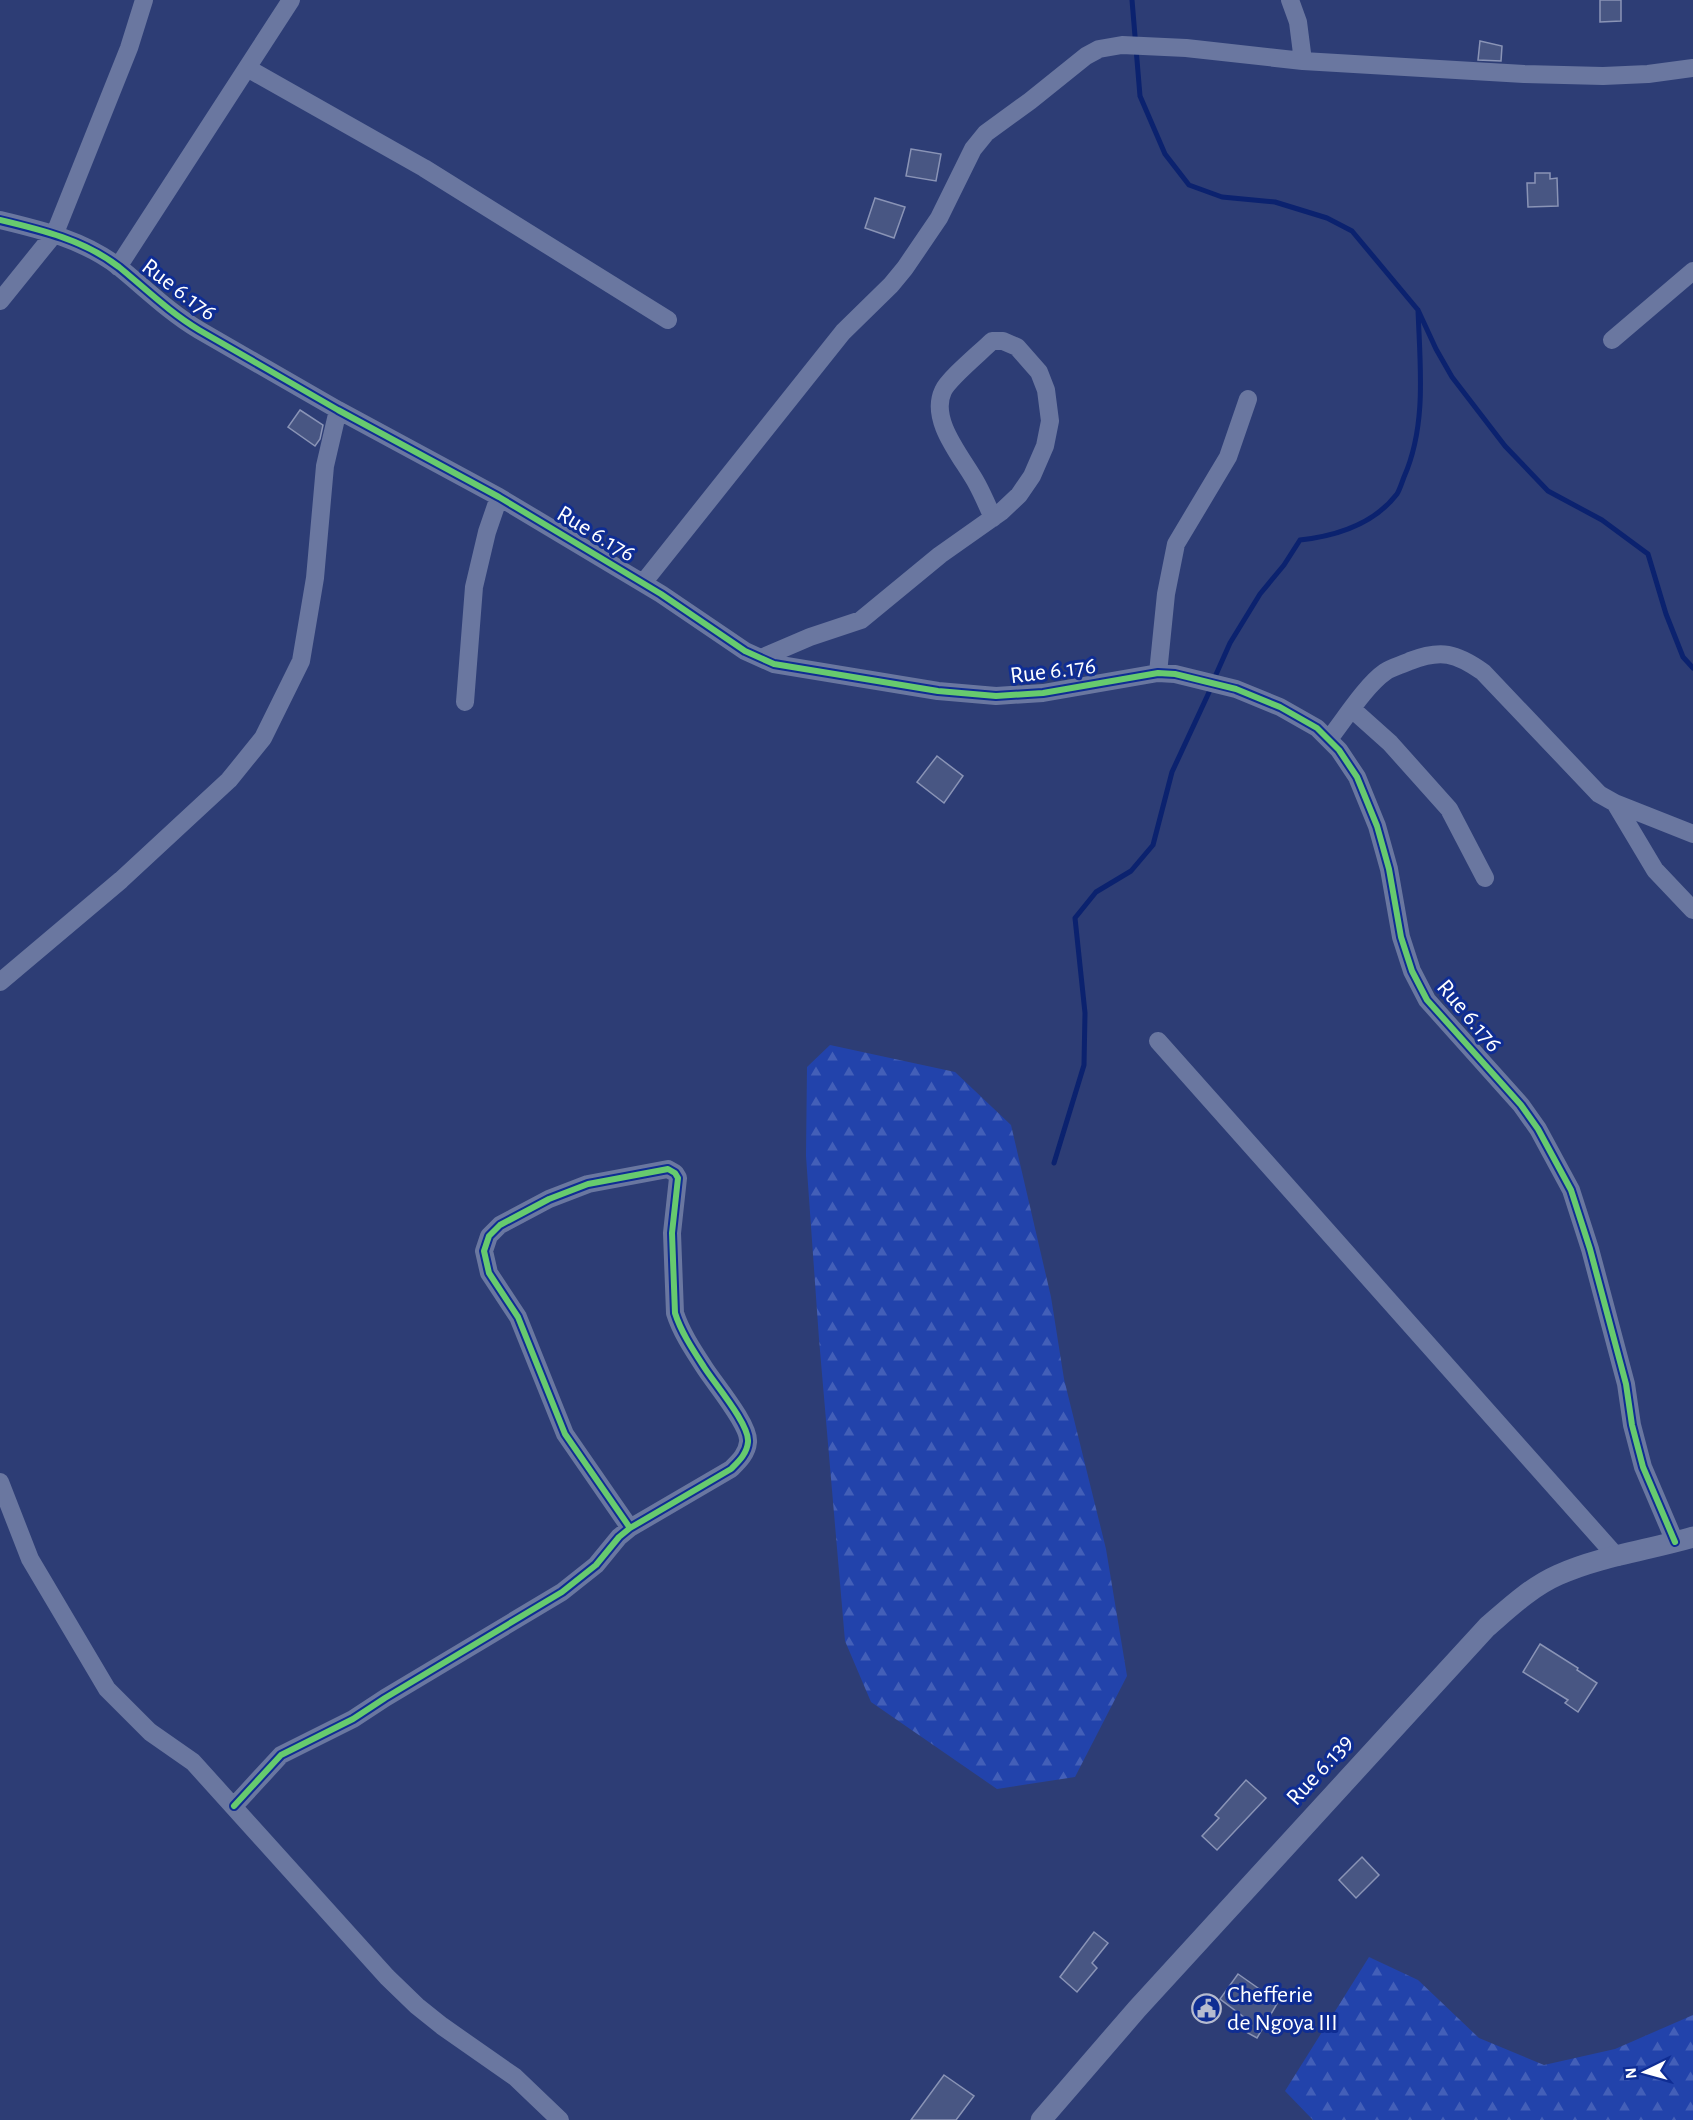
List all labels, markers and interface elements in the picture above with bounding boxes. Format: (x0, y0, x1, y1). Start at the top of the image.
street label: Rue 6.176 (137, 254, 221, 326)
street label: Rue 6.176 (553, 501, 639, 567)
street label: Rue 6.176 (1009, 654, 1097, 688)
street label: Rue 6.176 (1432, 975, 1506, 1057)
street label: Rue 6.139 (1282, 1730, 1358, 1810)
place label: Chefferie de Ngoya III (1227, 1983, 1338, 2035)
public building icon: Chefferie de Ngoya III (1190, 1993, 1222, 2025)
north arrow (1615, 2042, 1675, 2102)
text: N (1623, 2067, 1640, 2079)

